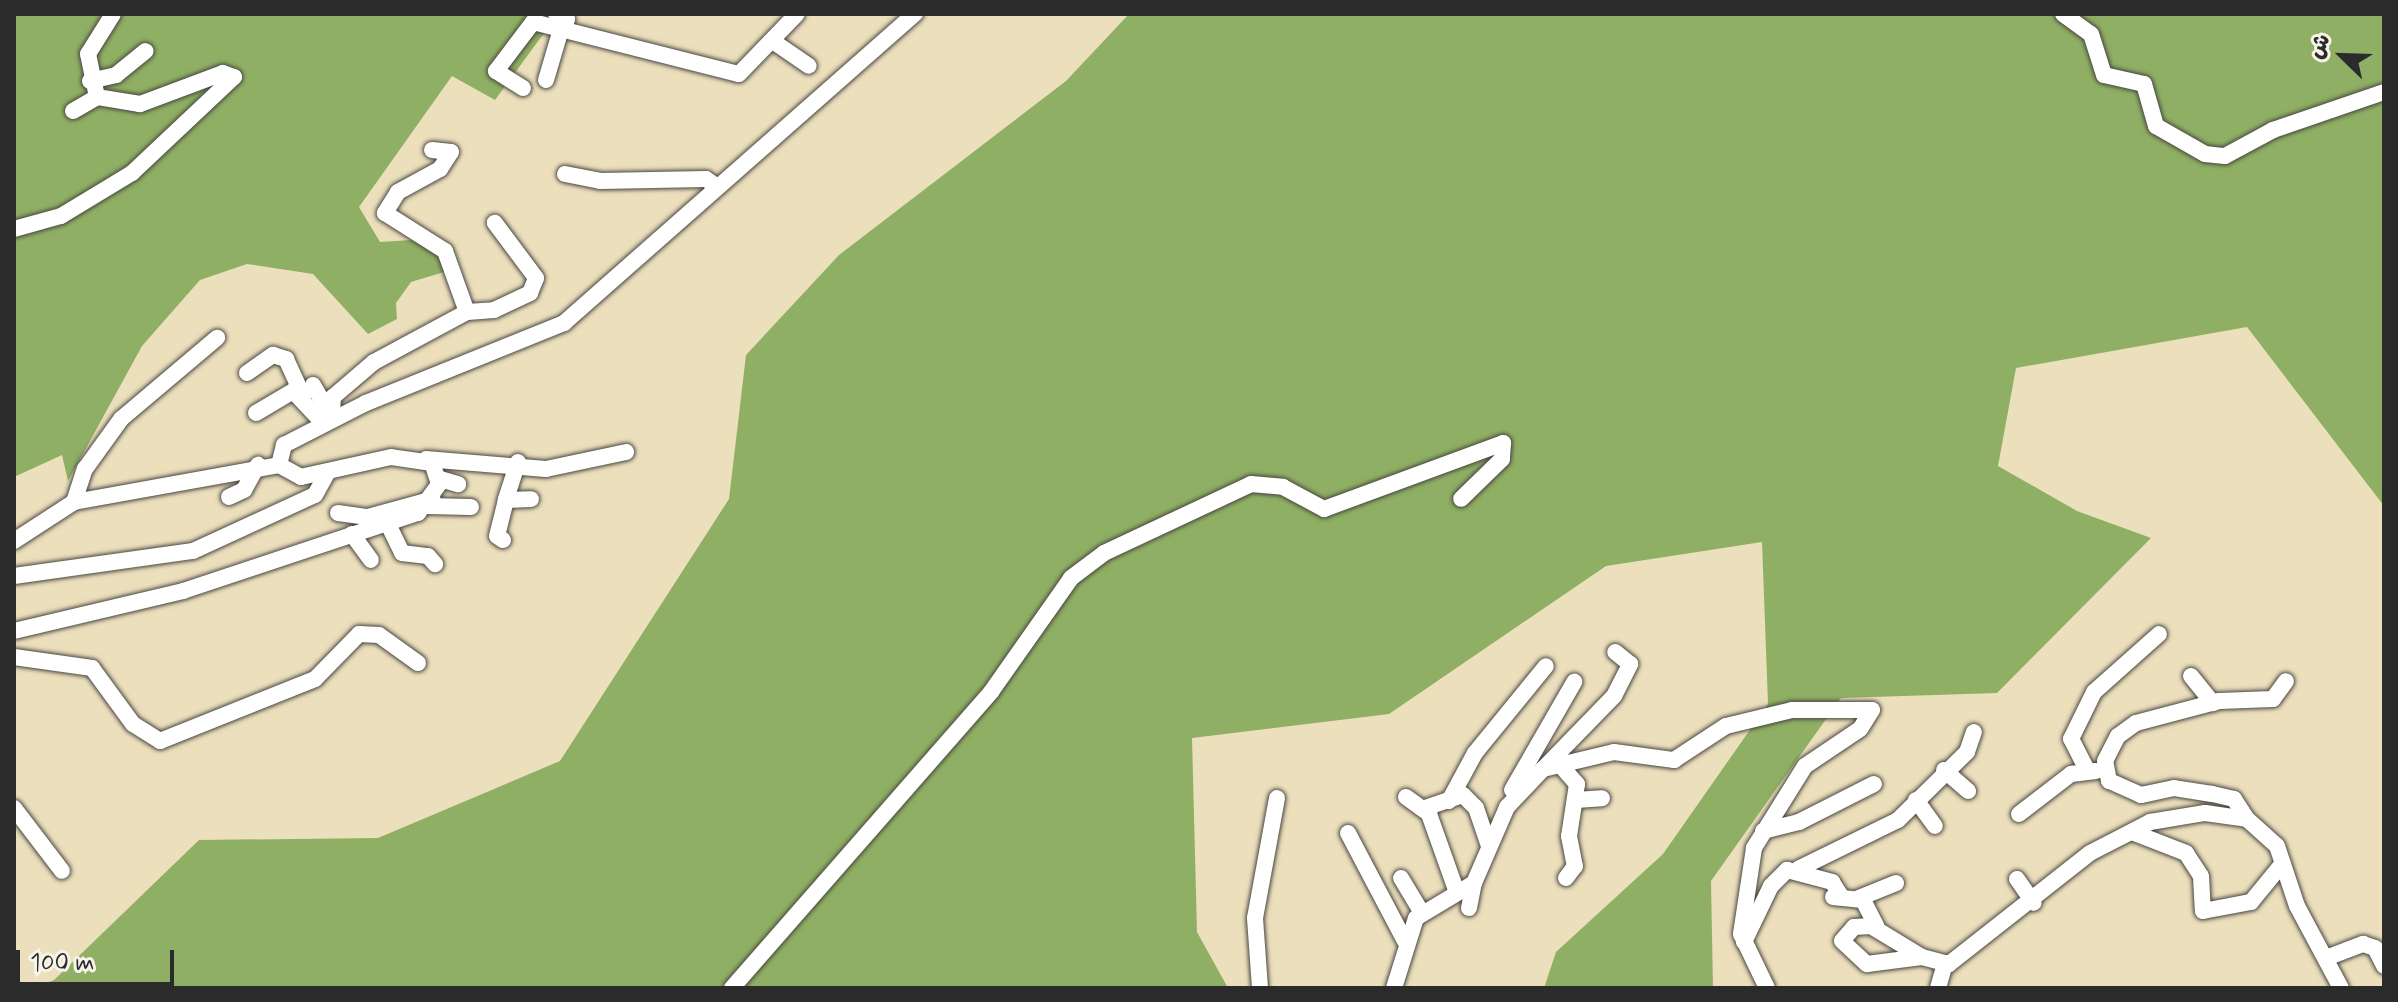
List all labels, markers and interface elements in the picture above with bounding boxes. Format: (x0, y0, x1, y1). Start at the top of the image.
north arrow (2302, 16, 2382, 96)
text: ش (2302, 30, 2338, 63)
scale bar (20, 934, 178, 984)
text: 100 m (30, 948, 94, 979)

